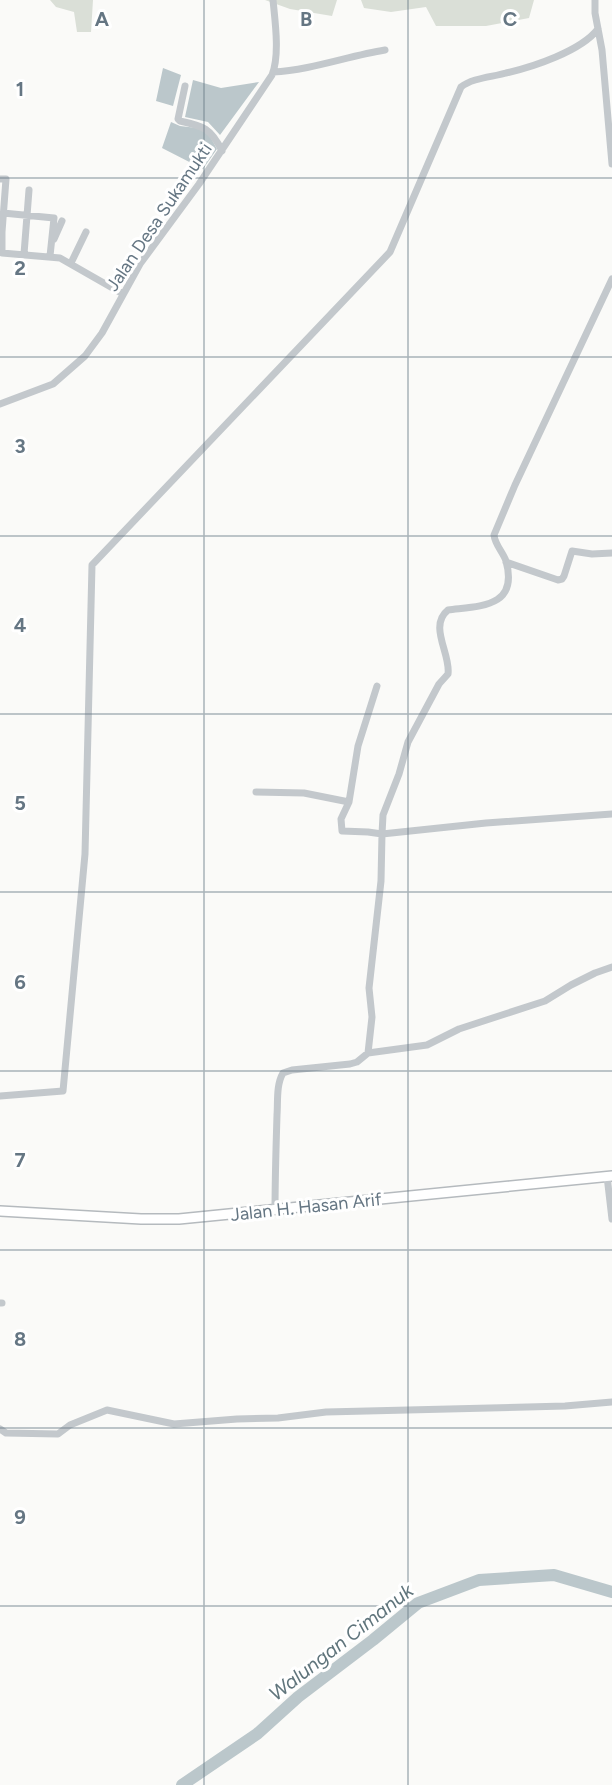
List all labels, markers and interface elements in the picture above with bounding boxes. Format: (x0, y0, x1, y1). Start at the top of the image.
text: A (95, 7, 110, 31)
text: B (300, 7, 312, 31)
text: C (503, 7, 517, 31)
text: 1 (16, 77, 24, 101)
street label: Jalan Desa Sukamukti (101, 139, 217, 295)
text: 2 (14, 256, 26, 280)
text: 3 (14, 434, 26, 458)
text: 4 (14, 613, 27, 637)
text: 5 (14, 791, 26, 815)
text: 6 (14, 970, 26, 994)
text: 7 (14, 1148, 26, 1172)
street label: Jalan H. Hasan Arif (229, 1188, 383, 1226)
text: 8 (14, 1327, 26, 1351)
text: 9 (14, 1505, 26, 1529)
water label: Walungan Cimanuk (264, 1577, 419, 1706)

